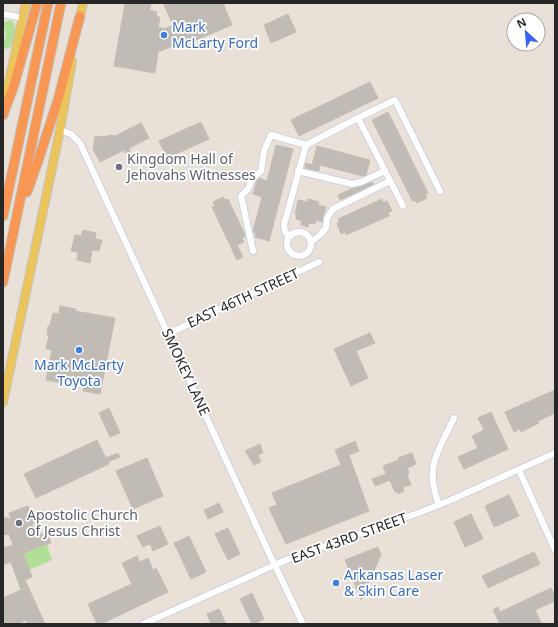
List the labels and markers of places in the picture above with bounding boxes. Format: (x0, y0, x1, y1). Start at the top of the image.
place label: Mark McLarty Ford (172, 17, 258, 52)
marker: Mark McLarty Ford (159, 30, 169, 40)
place label: Kingdom Hall of Jehovahs Witnesses (125, 149, 256, 184)
marker: Kingdom Hall of Jehovahs Witnesses (114, 162, 124, 172)
marker: Mark McLarty Toyota (74, 345, 84, 355)
place label: Mark McLarty Toyota (34, 355, 125, 390)
place label: Apostolic Church of Jesus Christ (27, 505, 138, 540)
marker: Apostolic Church of Jesus Christ (14, 518, 24, 528)
place label: Arkansas Laser & Skin Care (344, 565, 443, 600)
marker: Arkansas Laser & Skin Care (331, 578, 341, 588)

